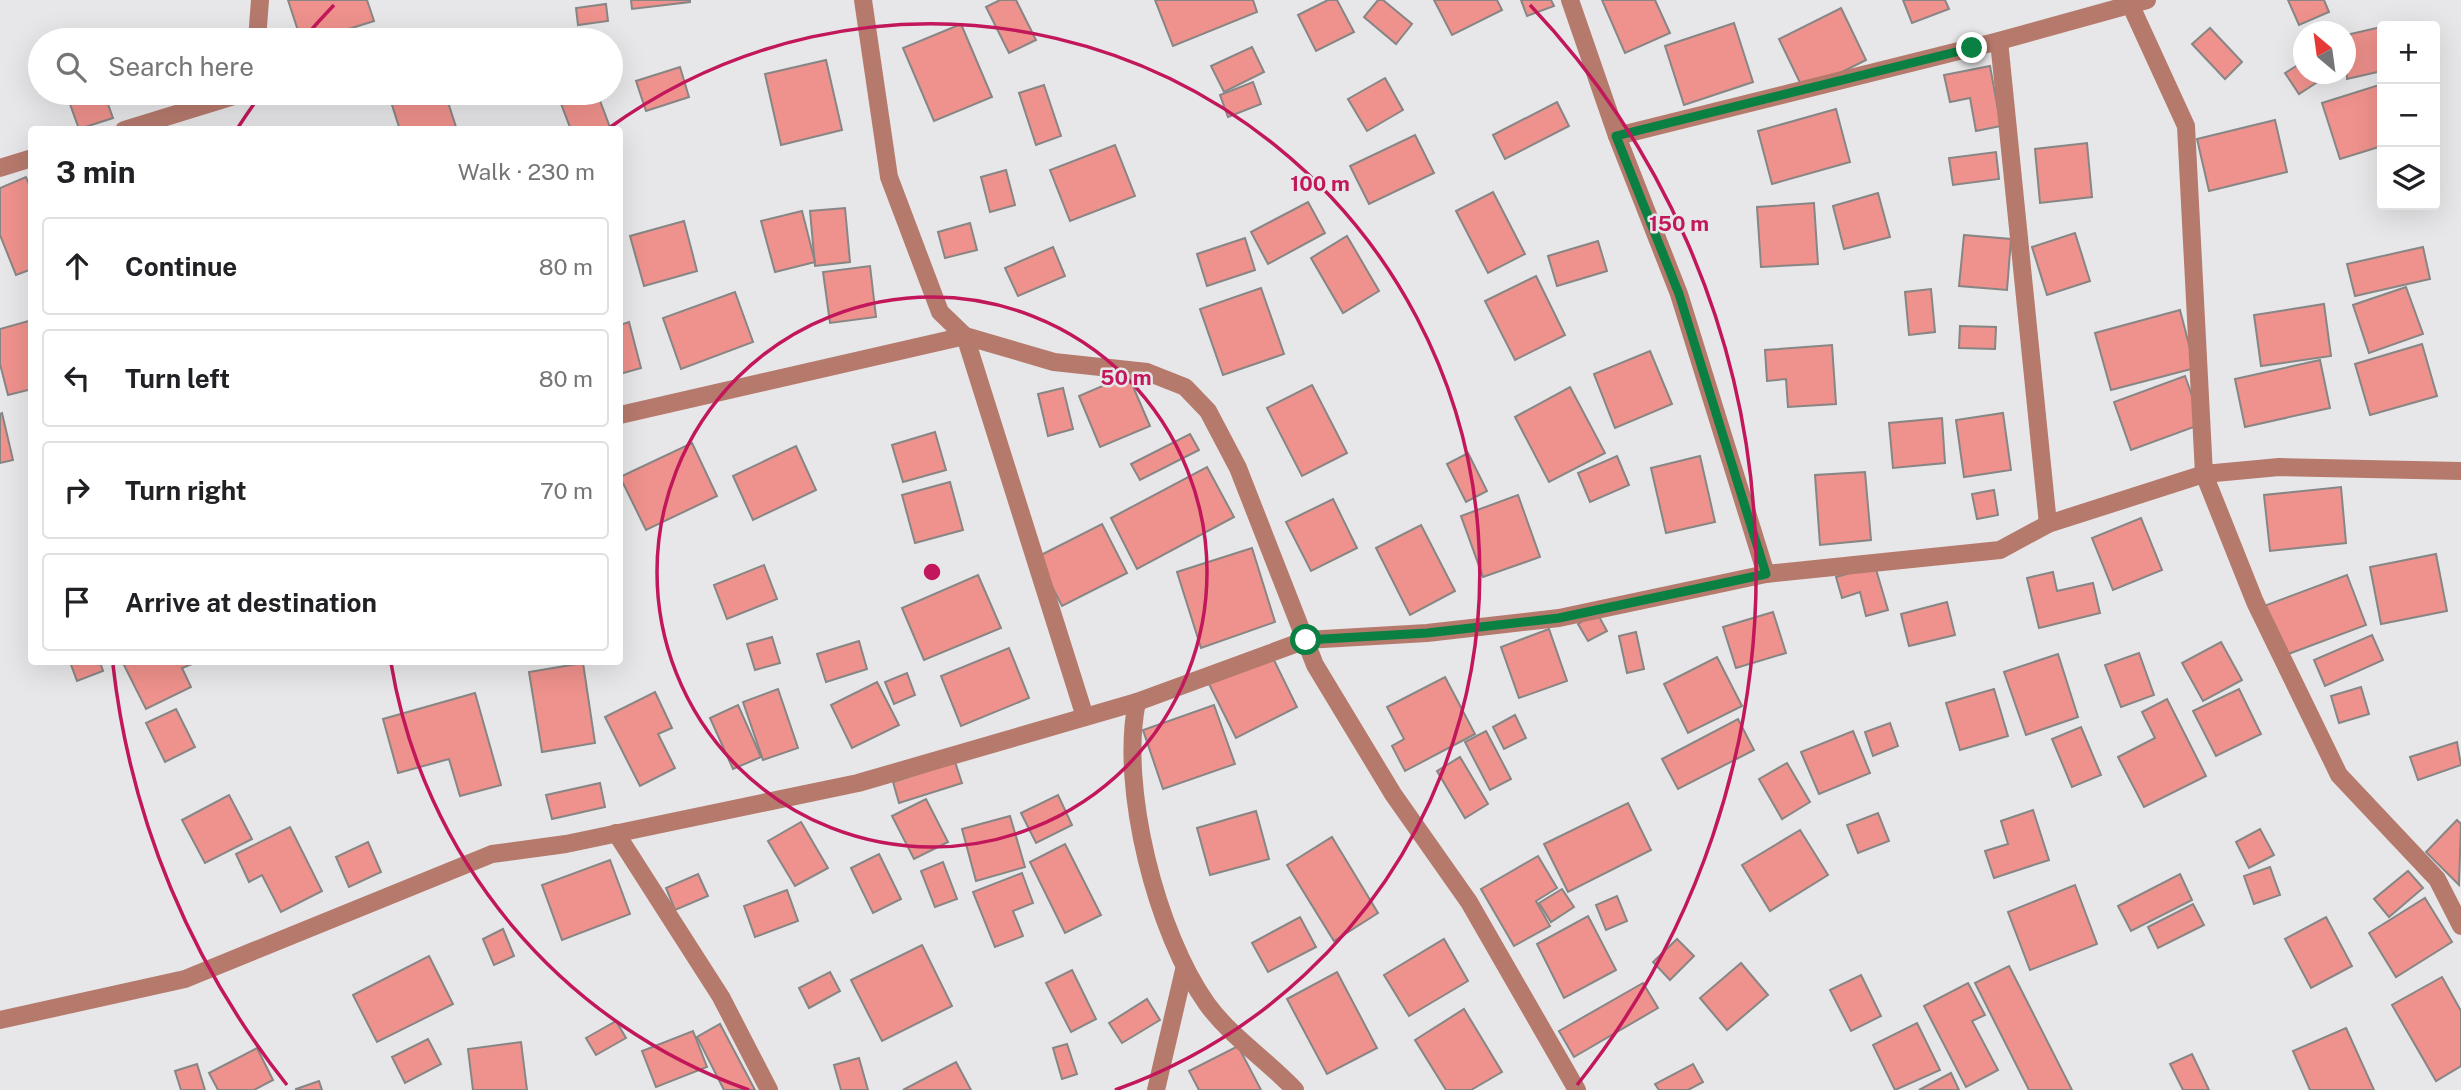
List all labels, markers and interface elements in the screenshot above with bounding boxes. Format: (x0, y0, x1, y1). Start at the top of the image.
north arrow (2293, 21, 2356, 84)
map controls (2377, 21, 2440, 210)
button: + (2377, 21, 2440, 84)
search box (28, 28, 623, 105)
route end (1956, 32, 1987, 63)
icon: search (52, 48, 90, 86)
text: Search here (108, 51, 254, 82)
button: − (2377, 84, 2440, 147)
button: layers (2377, 147, 2440, 210)
text: 3 min (56, 154, 135, 190)
text: Walk · 230 m (458, 158, 595, 185)
text: 100 m (1290, 171, 1350, 196)
text: 150 m (1649, 211, 1709, 236)
icon: ahead (58, 247, 96, 285)
text: Continue (125, 251, 237, 282)
text: 80 m (539, 253, 593, 280)
icon: left (58, 359, 96, 397)
text: Turn left (125, 363, 230, 394)
text: 80 m (539, 365, 593, 392)
text: 50 m (1100, 365, 1152, 390)
icon: right (58, 471, 96, 509)
text: Turn right (125, 475, 247, 506)
text: 70 m (540, 477, 593, 504)
centre of rings (920, 560, 944, 584)
icon: arrive (58, 583, 96, 621)
text: Arrive at destination (125, 587, 377, 618)
route start (1290, 624, 1321, 655)

